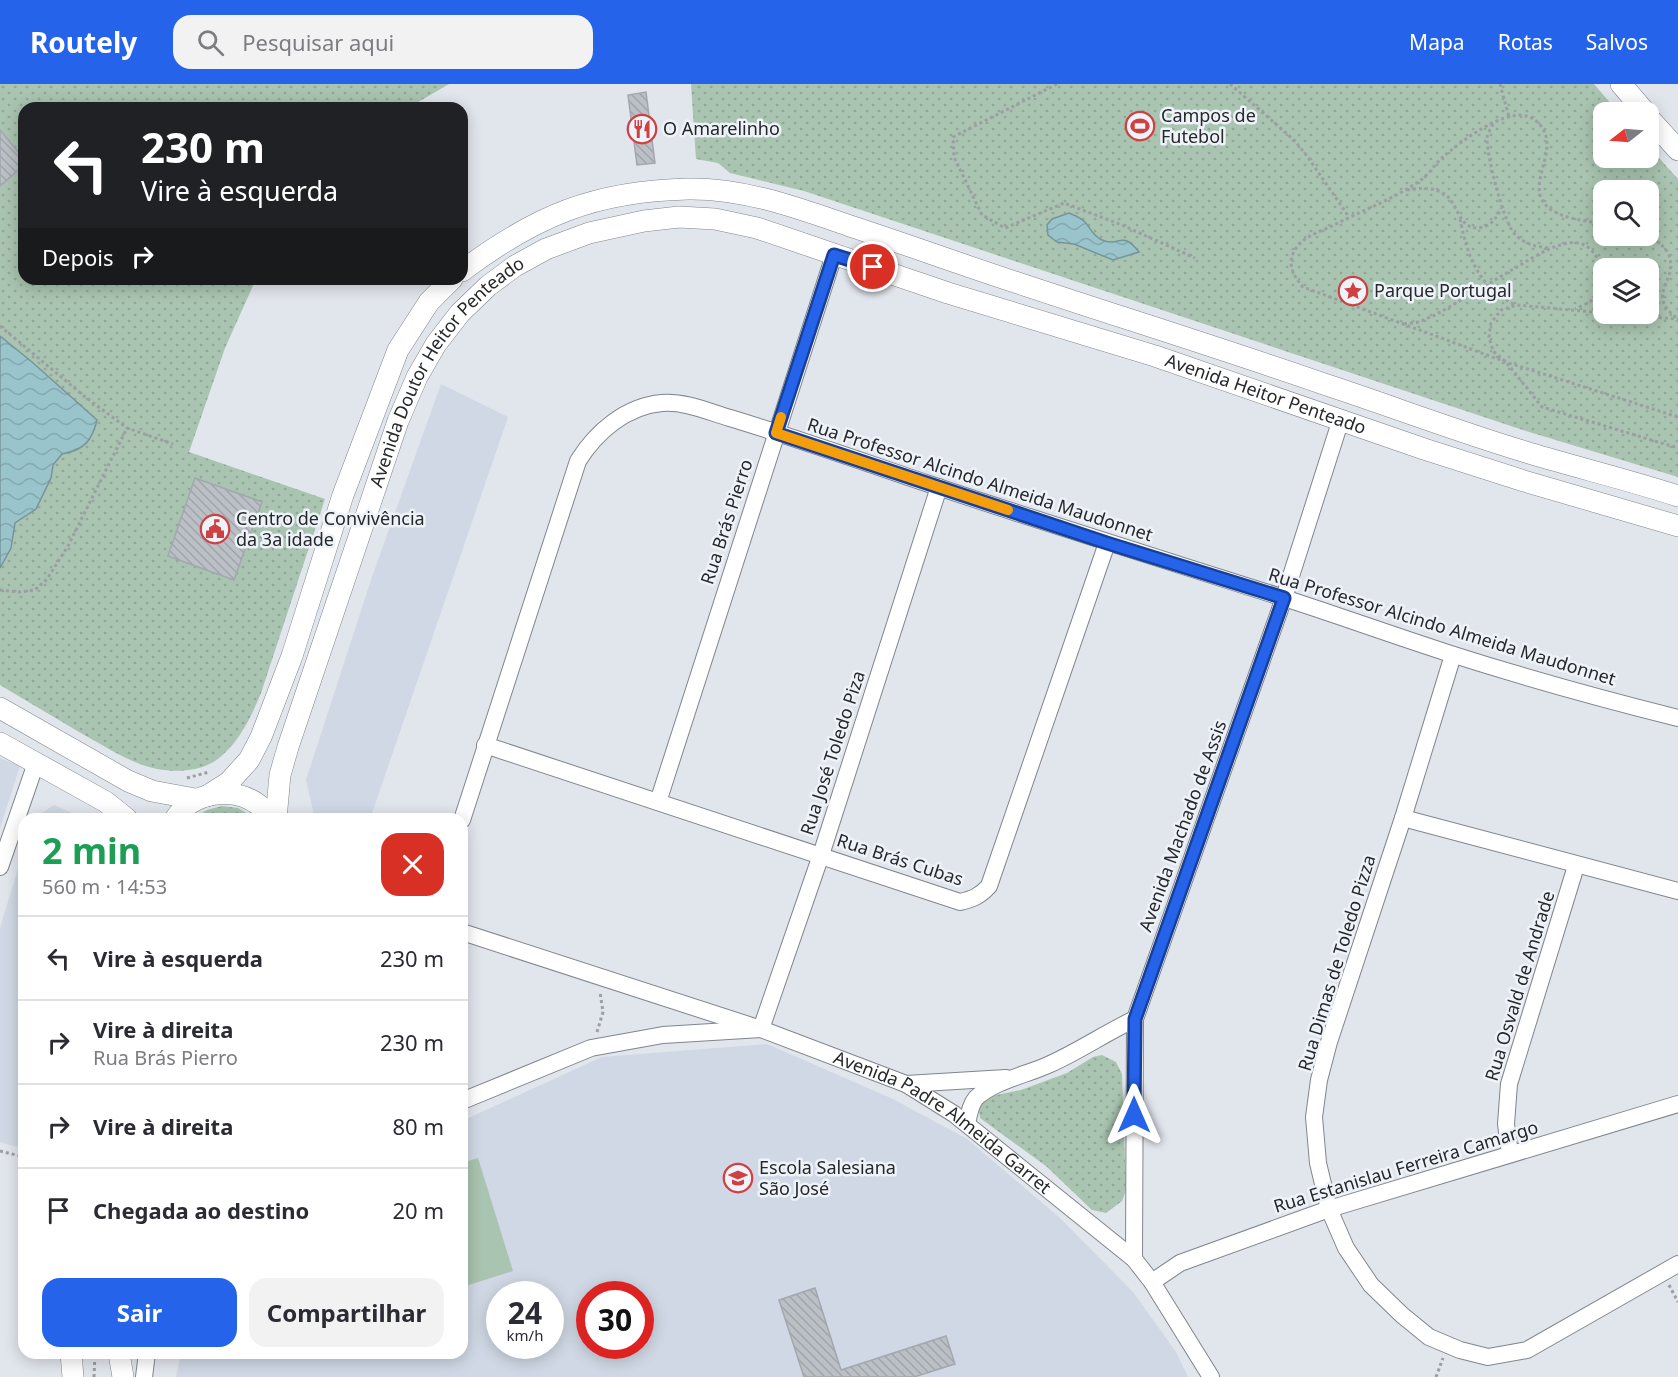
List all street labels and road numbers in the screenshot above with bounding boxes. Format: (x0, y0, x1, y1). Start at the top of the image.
street label: Avenida Doutor Heitor Penteado (364, 250, 528, 490)
street label: Avenida Heitor Penteado (1162, 347, 1370, 439)
street label: Rua Professor Alcindo Almeida Maudonnet (805, 412, 1157, 547)
street label: Rua Brás Pierro (694, 456, 758, 587)
street label: Rua Professor Alcindo Almeida Maudonnet (1266, 562, 1619, 691)
street label: Rua José Toledo Piza (794, 667, 870, 838)
street label: Avenida Machado de Assis (1133, 717, 1232, 935)
street label: Rua Brás Cubas (834, 827, 967, 891)
street label: Rua Dimas de Toledo Pizza (1292, 852, 1380, 1074)
street label: Rua Osvald de Andrade (1479, 888, 1559, 1084)
street label: Avenida Padre Almeida Garret (830, 1045, 1057, 1199)
street label: Rua Estanislau Ferreira Camargo (1270, 1114, 1541, 1218)

